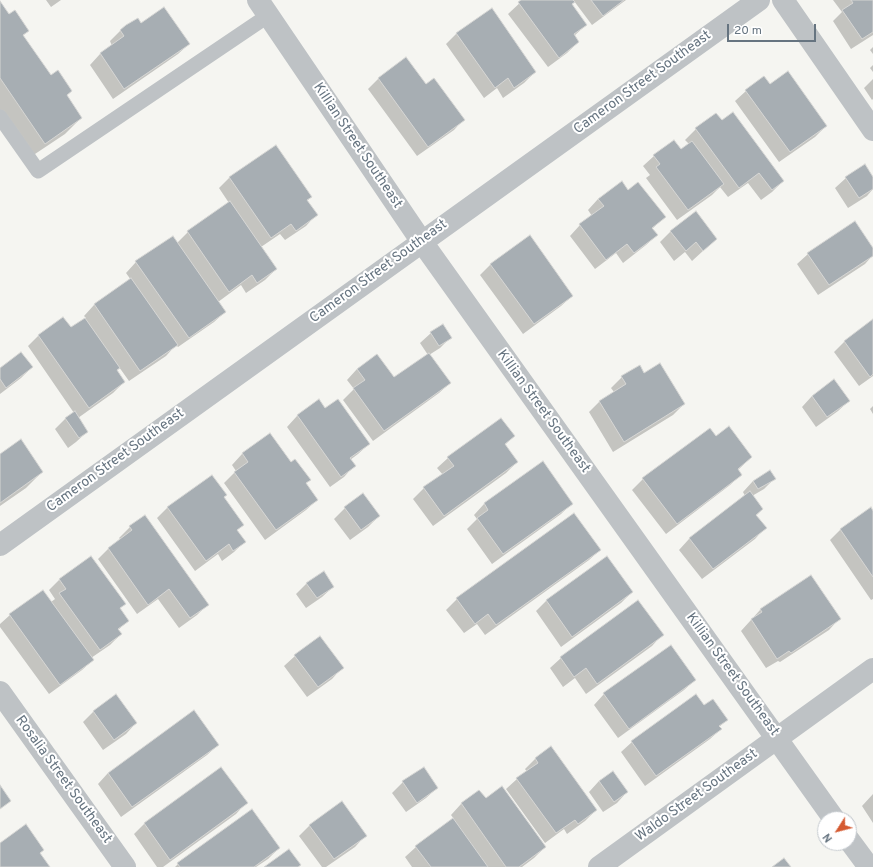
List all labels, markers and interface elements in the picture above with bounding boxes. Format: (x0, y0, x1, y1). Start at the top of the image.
scale bar (729, 16, 818, 42)
text: 20 m (734, 23, 762, 39)
street label: Cameron Street Southeast (571, 28, 715, 138)
street label: Killian Street Southeast (309, 80, 405, 212)
street label: Cameron Street Southeast (307, 217, 451, 327)
street label: Killian Street Southeast (493, 347, 593, 477)
street label: Cameron Street Southeast (44, 406, 188, 516)
street label: Killian Street Southeast (682, 610, 782, 740)
street label: Rosalia Street Southeast (11, 713, 115, 847)
street label: Waldo Street Southeast (633, 746, 761, 846)
north arrow (817, 811, 857, 851)
text: N (820, 830, 836, 845)

